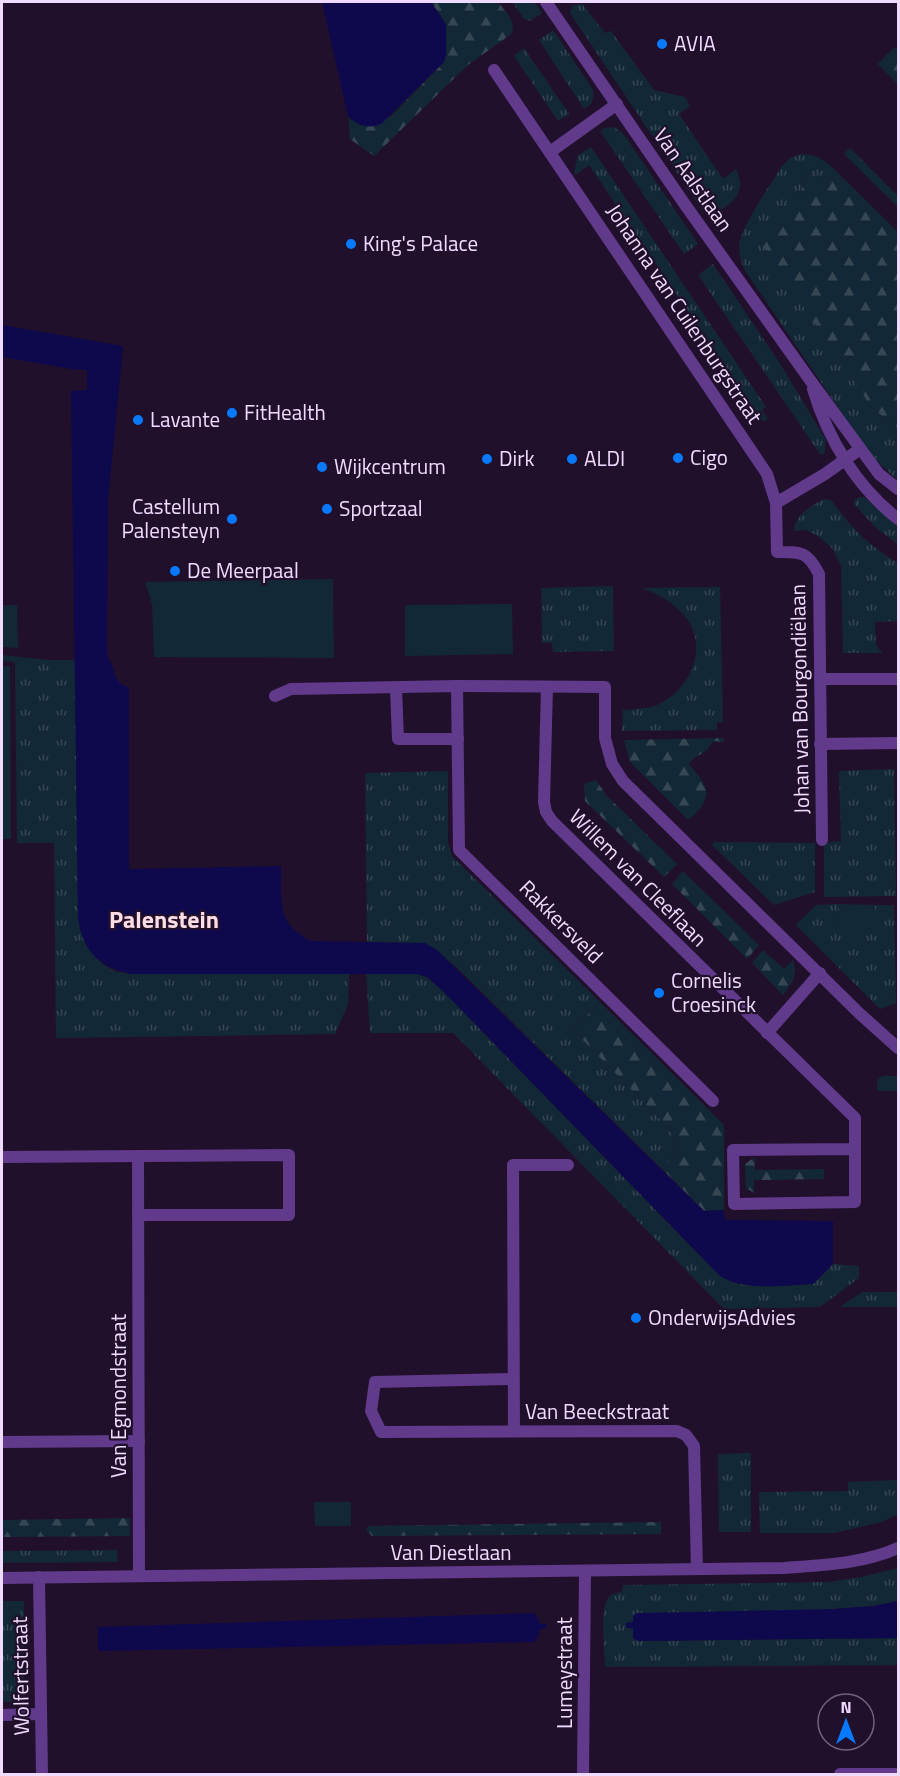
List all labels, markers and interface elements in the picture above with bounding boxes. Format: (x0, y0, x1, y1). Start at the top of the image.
place label: AVIA (674, 27, 716, 59)
marker: AVIA (655, 37, 669, 51)
street label: Van Aalstlaan (646, 121, 741, 238)
street label: Johanna van Cuilenburgstraat (599, 197, 771, 430)
place label: King's Palace (363, 227, 478, 259)
marker: King's Palace (344, 237, 358, 251)
place label: FitHealth (244, 396, 326, 428)
place label: Lavante (150, 403, 220, 435)
marker: FitHealth (225, 406, 239, 420)
marker: Lavante (131, 413, 145, 427)
place label: Cigo (690, 441, 728, 473)
place label: Dirk (499, 442, 534, 474)
place label: ALDI (584, 442, 625, 474)
place label: Wijkcentrum (334, 450, 446, 482)
marker: Cigo (671, 451, 685, 465)
marker: Dirk (480, 452, 494, 466)
marker: ALDI (565, 452, 579, 466)
marker: Wijkcentrum (315, 460, 329, 474)
place label: Castellum Palensteyn (121, 490, 220, 546)
place label: Sportzaal (339, 492, 423, 524)
marker: Sportzaal (320, 502, 334, 516)
marker: Castellum Palensteyn (225, 512, 239, 526)
place label: De Meerpaal (187, 554, 299, 586)
marker: De Meerpaal (168, 564, 182, 578)
street label: Johan van Bourgondiëlaan (781, 584, 817, 814)
street label: Willem van Cleeflaan (562, 801, 715, 954)
street label: Rakkersveld (512, 872, 611, 971)
district label: Palenstein (109, 901, 219, 937)
place label: Cornelis Croesinck (671, 964, 756, 1020)
marker: Cornelis Croesinck (652, 986, 666, 1000)
place label: OnderwijsAdvies (648, 1301, 796, 1333)
marker: OnderwijsAdvies (629, 1311, 643, 1325)
street label: Van Egmondstraat (102, 1313, 134, 1478)
street label: Van Beeckstraat (525, 1395, 670, 1427)
street label: Van Diestlaan (390, 1536, 512, 1568)
street label: Wolfertstraat (3, 1616, 37, 1736)
street label: Lumeystraat (548, 1616, 580, 1729)
north arrow (816, 1692, 876, 1752)
text: N (840, 1695, 852, 1719)

